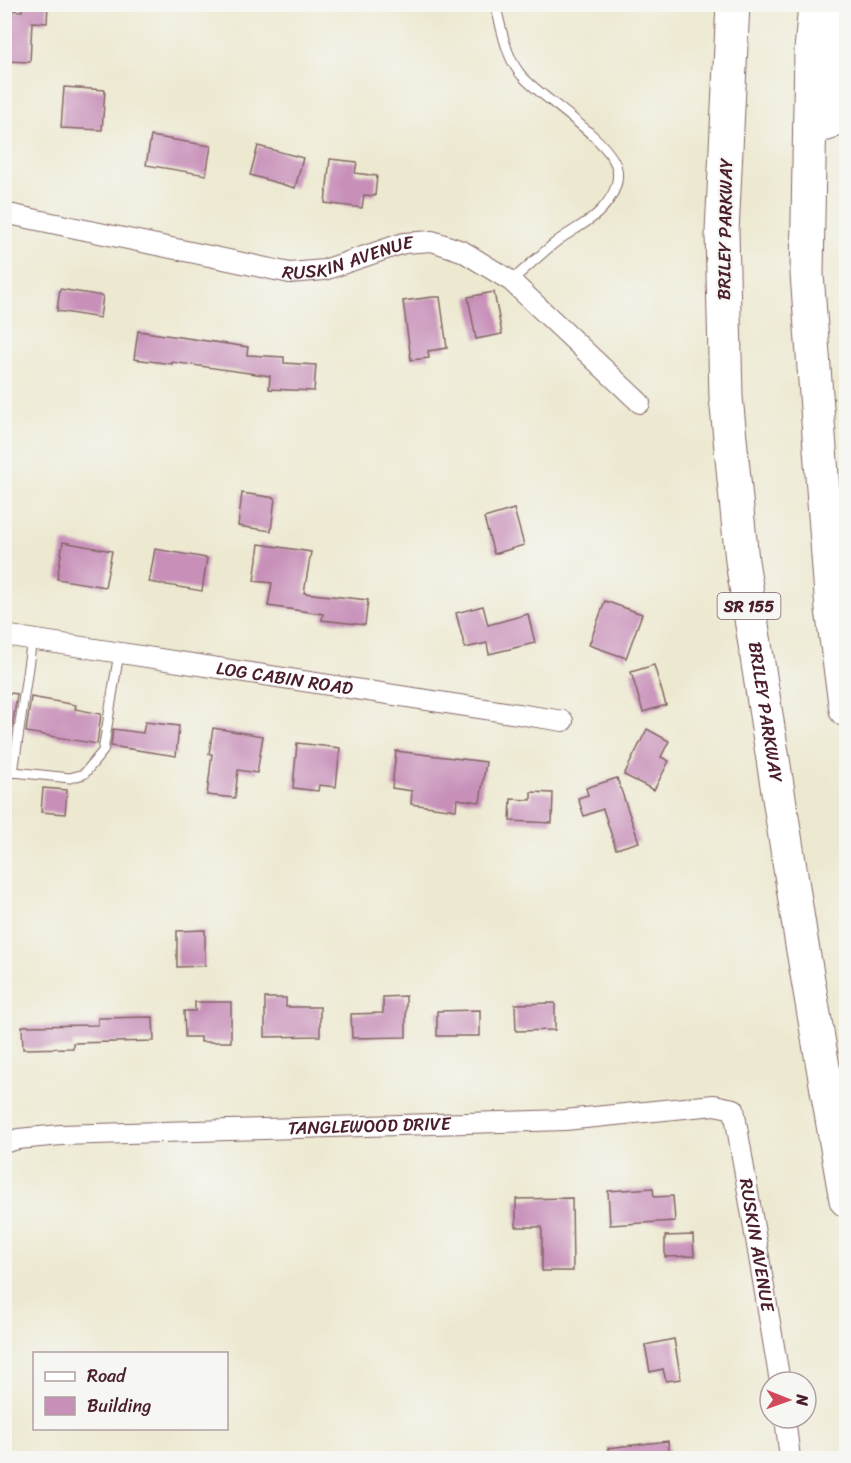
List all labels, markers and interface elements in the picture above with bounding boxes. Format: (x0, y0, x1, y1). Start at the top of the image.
street label: BRILEY PARKWAY (708, 157, 742, 300)
street label: RUSKIN AVENUE (279, 226, 415, 289)
road number: SR 155 (718, 593, 780, 619)
street label: BRILEY PARKWAY (739, 639, 793, 786)
street label: LOG CABIN ROAD (214, 652, 355, 704)
street label: TANGLEWOOD DRIVE (287, 1107, 452, 1144)
street label: RUSKIN AVENUE (730, 1176, 784, 1315)
legend (33, 1352, 228, 1430)
text: Road (87, 1360, 127, 1392)
north arrow (758, 1370, 818, 1430)
text: Building (87, 1390, 151, 1422)
text: N (788, 1393, 817, 1407)

